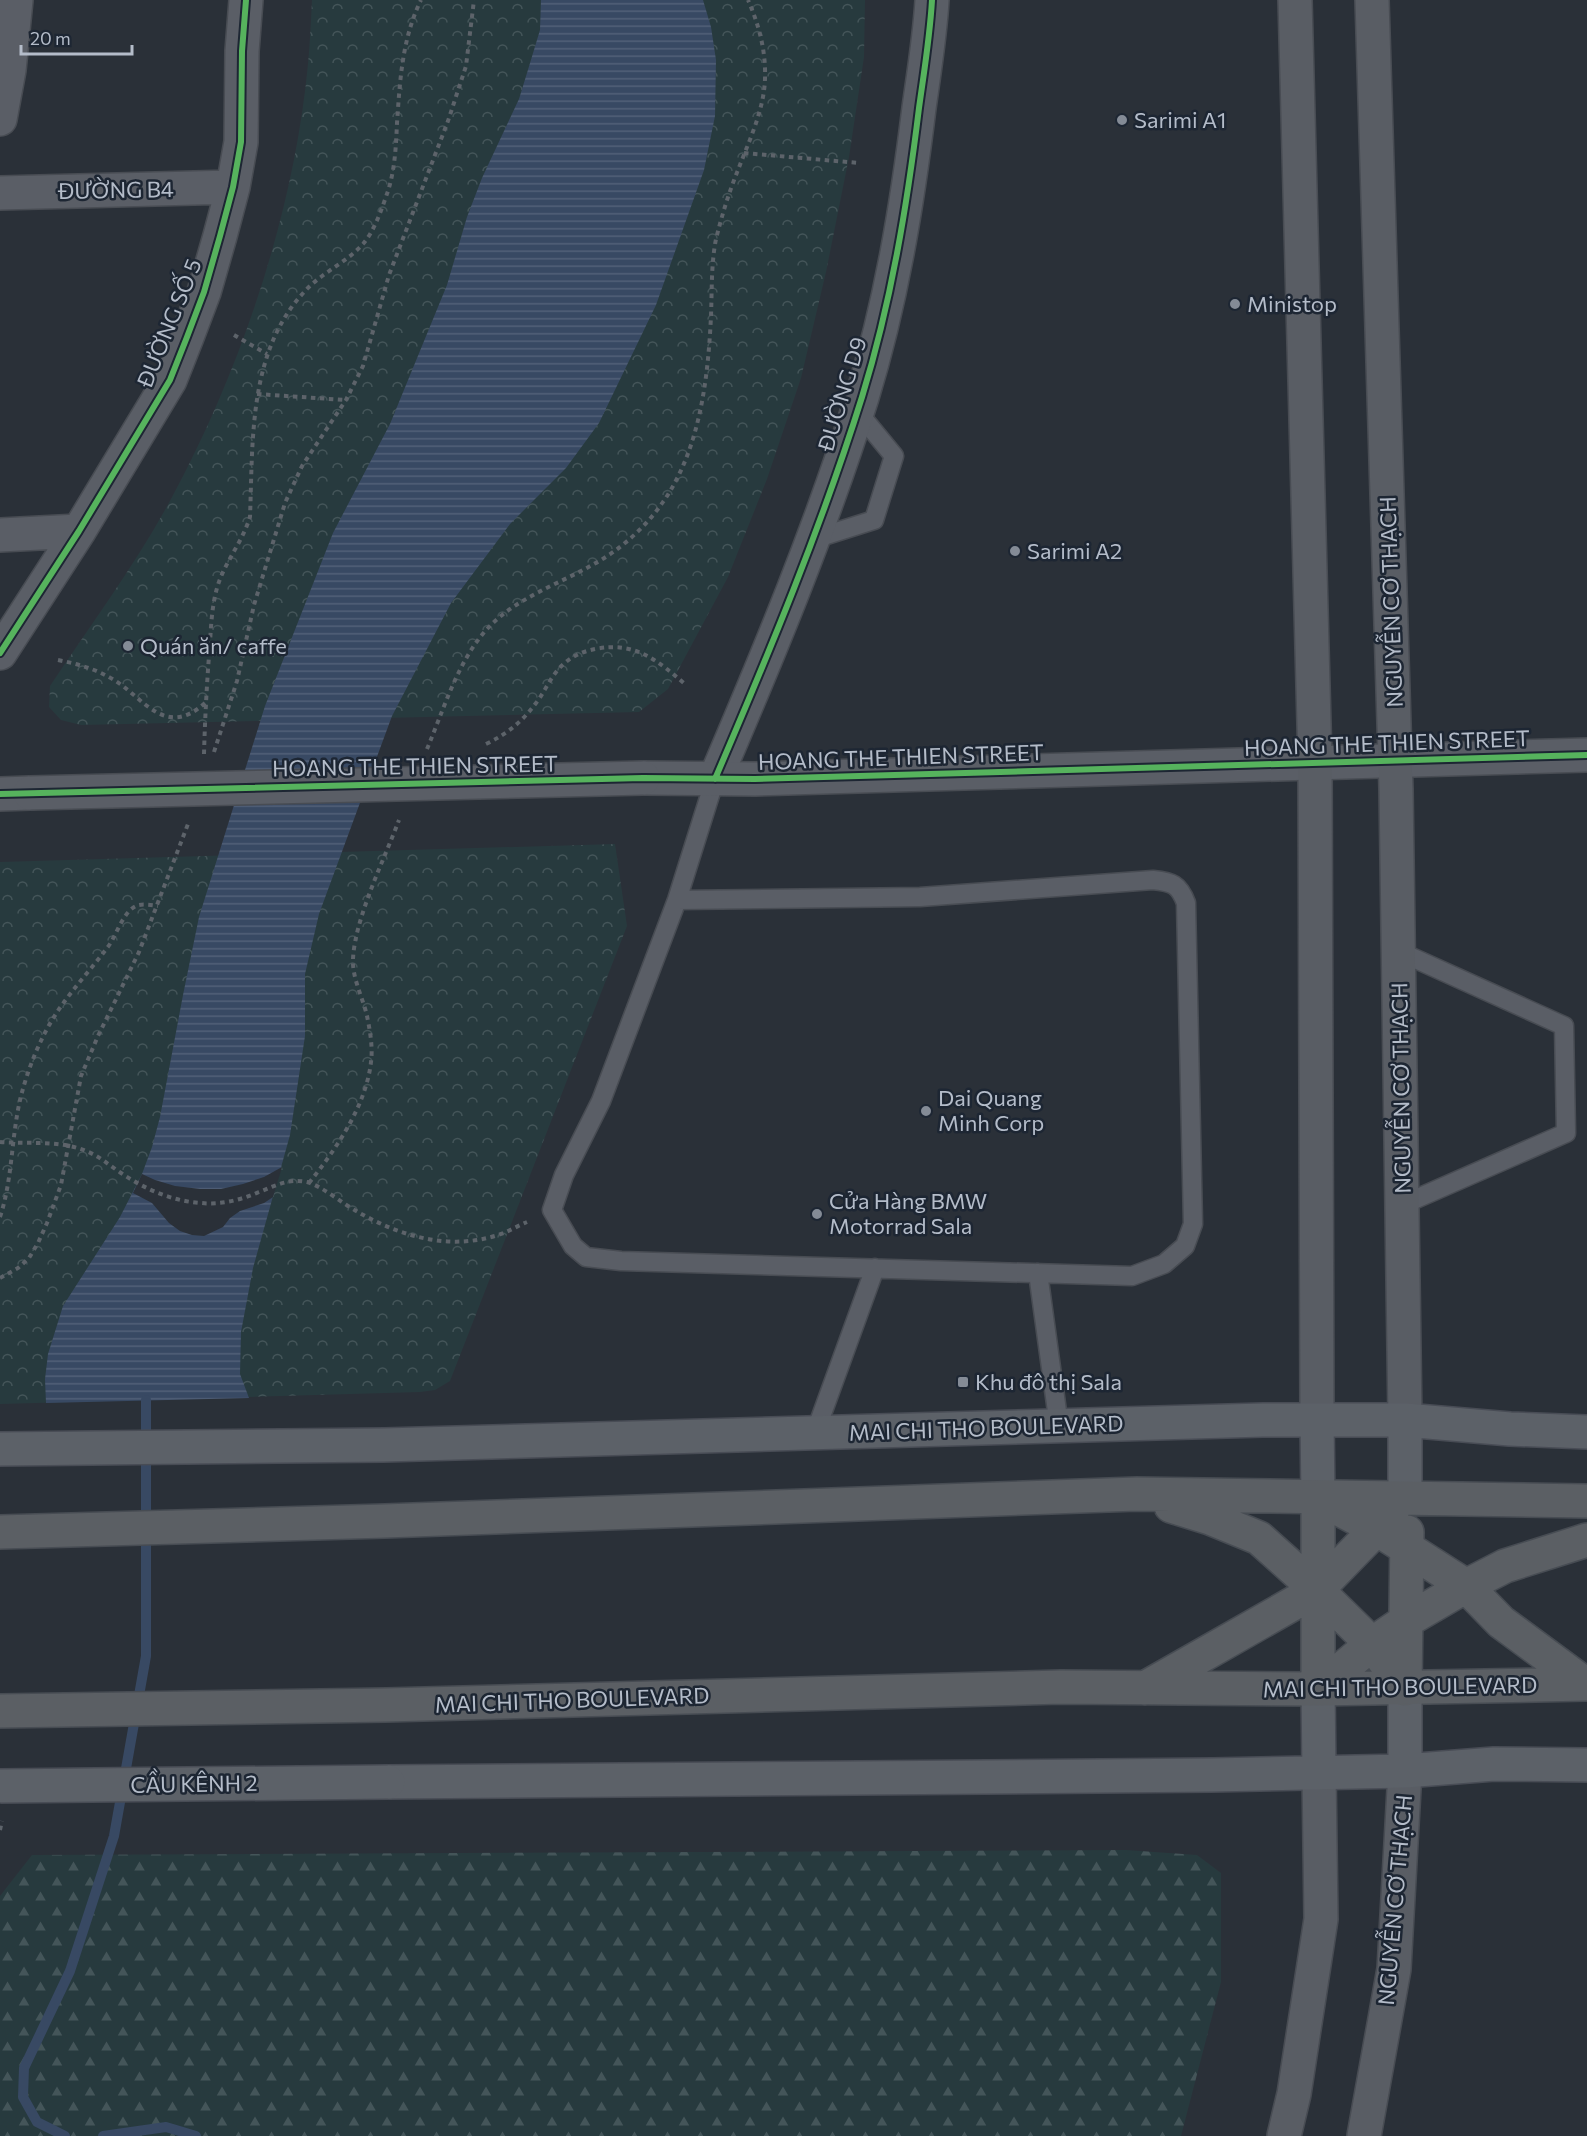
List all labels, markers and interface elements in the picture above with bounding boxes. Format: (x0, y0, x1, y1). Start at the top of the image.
scale bar (21, 18, 132, 56)
text: 20 m (30, 27, 71, 49)
place label: Sarimi A1 (1134, 106, 1227, 133)
marker: Sarimi A1 (1115, 113, 1129, 127)
street label: ĐƯỜNG B4 (57, 175, 174, 204)
street label: ĐƯỜNG SỐ 5 (128, 254, 207, 392)
place label: Ministop (1247, 290, 1337, 317)
marker: Ministop (1228, 297, 1242, 311)
street label: ĐƯỜNG D9 (811, 333, 872, 455)
street label: NGUYỄN CƠ THẠCH (1370, 496, 1408, 708)
place label: Sarimi A2 (1027, 537, 1122, 564)
marker: Sarimi A2 (1008, 544, 1022, 558)
place label: Quán ăn/ caffe (140, 632, 287, 659)
marker: Quán ăn/ caffe (121, 639, 135, 653)
street label: HOANG THE THIEN STREET (1244, 724, 1530, 761)
street label: HOANG THE THIEN STREET (758, 738, 1044, 775)
street label: HOANG THE THIEN STREET (272, 750, 558, 781)
street label: NGUYỄN CƠ THẠCH (1382, 982, 1416, 1194)
place label: Dai Quang Minh Corp (938, 1084, 1044, 1136)
marker: Dai Quang Minh Corp (919, 1104, 933, 1118)
place label: Cửa Hàng BMW Motorrad Sala (829, 1187, 987, 1239)
marker: Cửa Hàng BMW Motorrad Sala (810, 1207, 824, 1221)
place label: Khu đô thị Sala (975, 1368, 1122, 1395)
marker: Khu đô thị Sala (956, 1375, 970, 1389)
street label: MAI CHI THO BOULEVARD (848, 1409, 1124, 1446)
street label: MAI CHI THO BOULEVARD (1262, 1671, 1538, 1702)
street label: MAI CHI THO BOULEVARD (434, 1681, 710, 1718)
street label: CẦU KÊNH 2 (130, 1767, 258, 1798)
street label: NGUYỄN CƠ THẠCH (1369, 1793, 1417, 2006)

